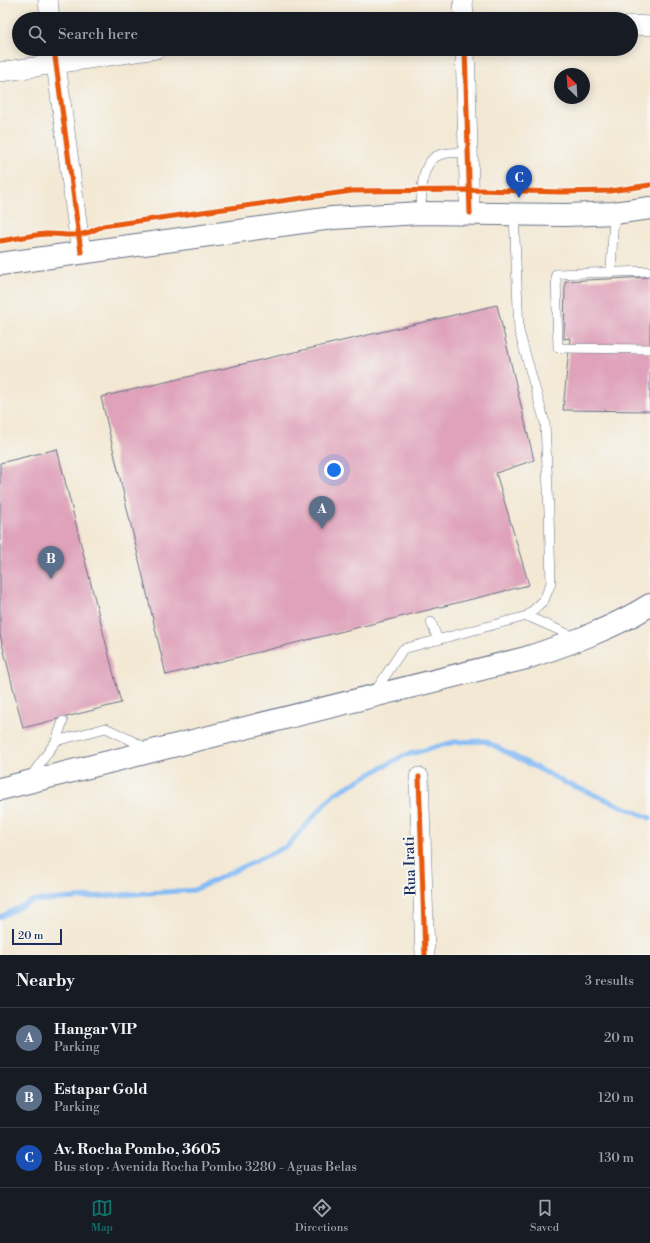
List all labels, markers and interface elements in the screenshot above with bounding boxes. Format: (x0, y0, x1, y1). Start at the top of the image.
search box (12, 12, 638, 56)
icon: search (26, 23, 48, 45)
text: Search here (58, 25, 138, 44)
north arrow (554, 68, 590, 104)
pin: C (506, 165, 532, 198)
your location (324, 460, 344, 480)
pin: A (309, 496, 335, 529)
pin: B (38, 546, 64, 579)
street label: Rua Irati (399, 836, 421, 896)
scale bar (12, 927, 62, 946)
text: 20 m (18, 929, 43, 943)
text: Nearby (16, 970, 75, 992)
text: 3 results (585, 973, 634, 989)
text: Hangar VIP (54, 1020, 137, 1039)
text: A (24, 1030, 34, 1046)
text: 20 m (604, 1030, 634, 1046)
text: Parking (54, 1039, 100, 1055)
text: Estapar Gold (54, 1080, 148, 1099)
text: B (24, 1090, 34, 1106)
text: 120 m (598, 1090, 634, 1106)
text: Parking (54, 1099, 100, 1115)
text: Av. Rocha Pombo, 3605 (54, 1140, 221, 1159)
text: C (24, 1150, 34, 1166)
text: 130 m (599, 1150, 634, 1166)
text: Bus stop · Avenida Rocha Pombo 3280 - Aguas Belas (54, 1159, 357, 1175)
tab: Map (91, 1197, 113, 1235)
tab: Directions (295, 1197, 348, 1235)
tab: Saved (530, 1197, 559, 1235)

